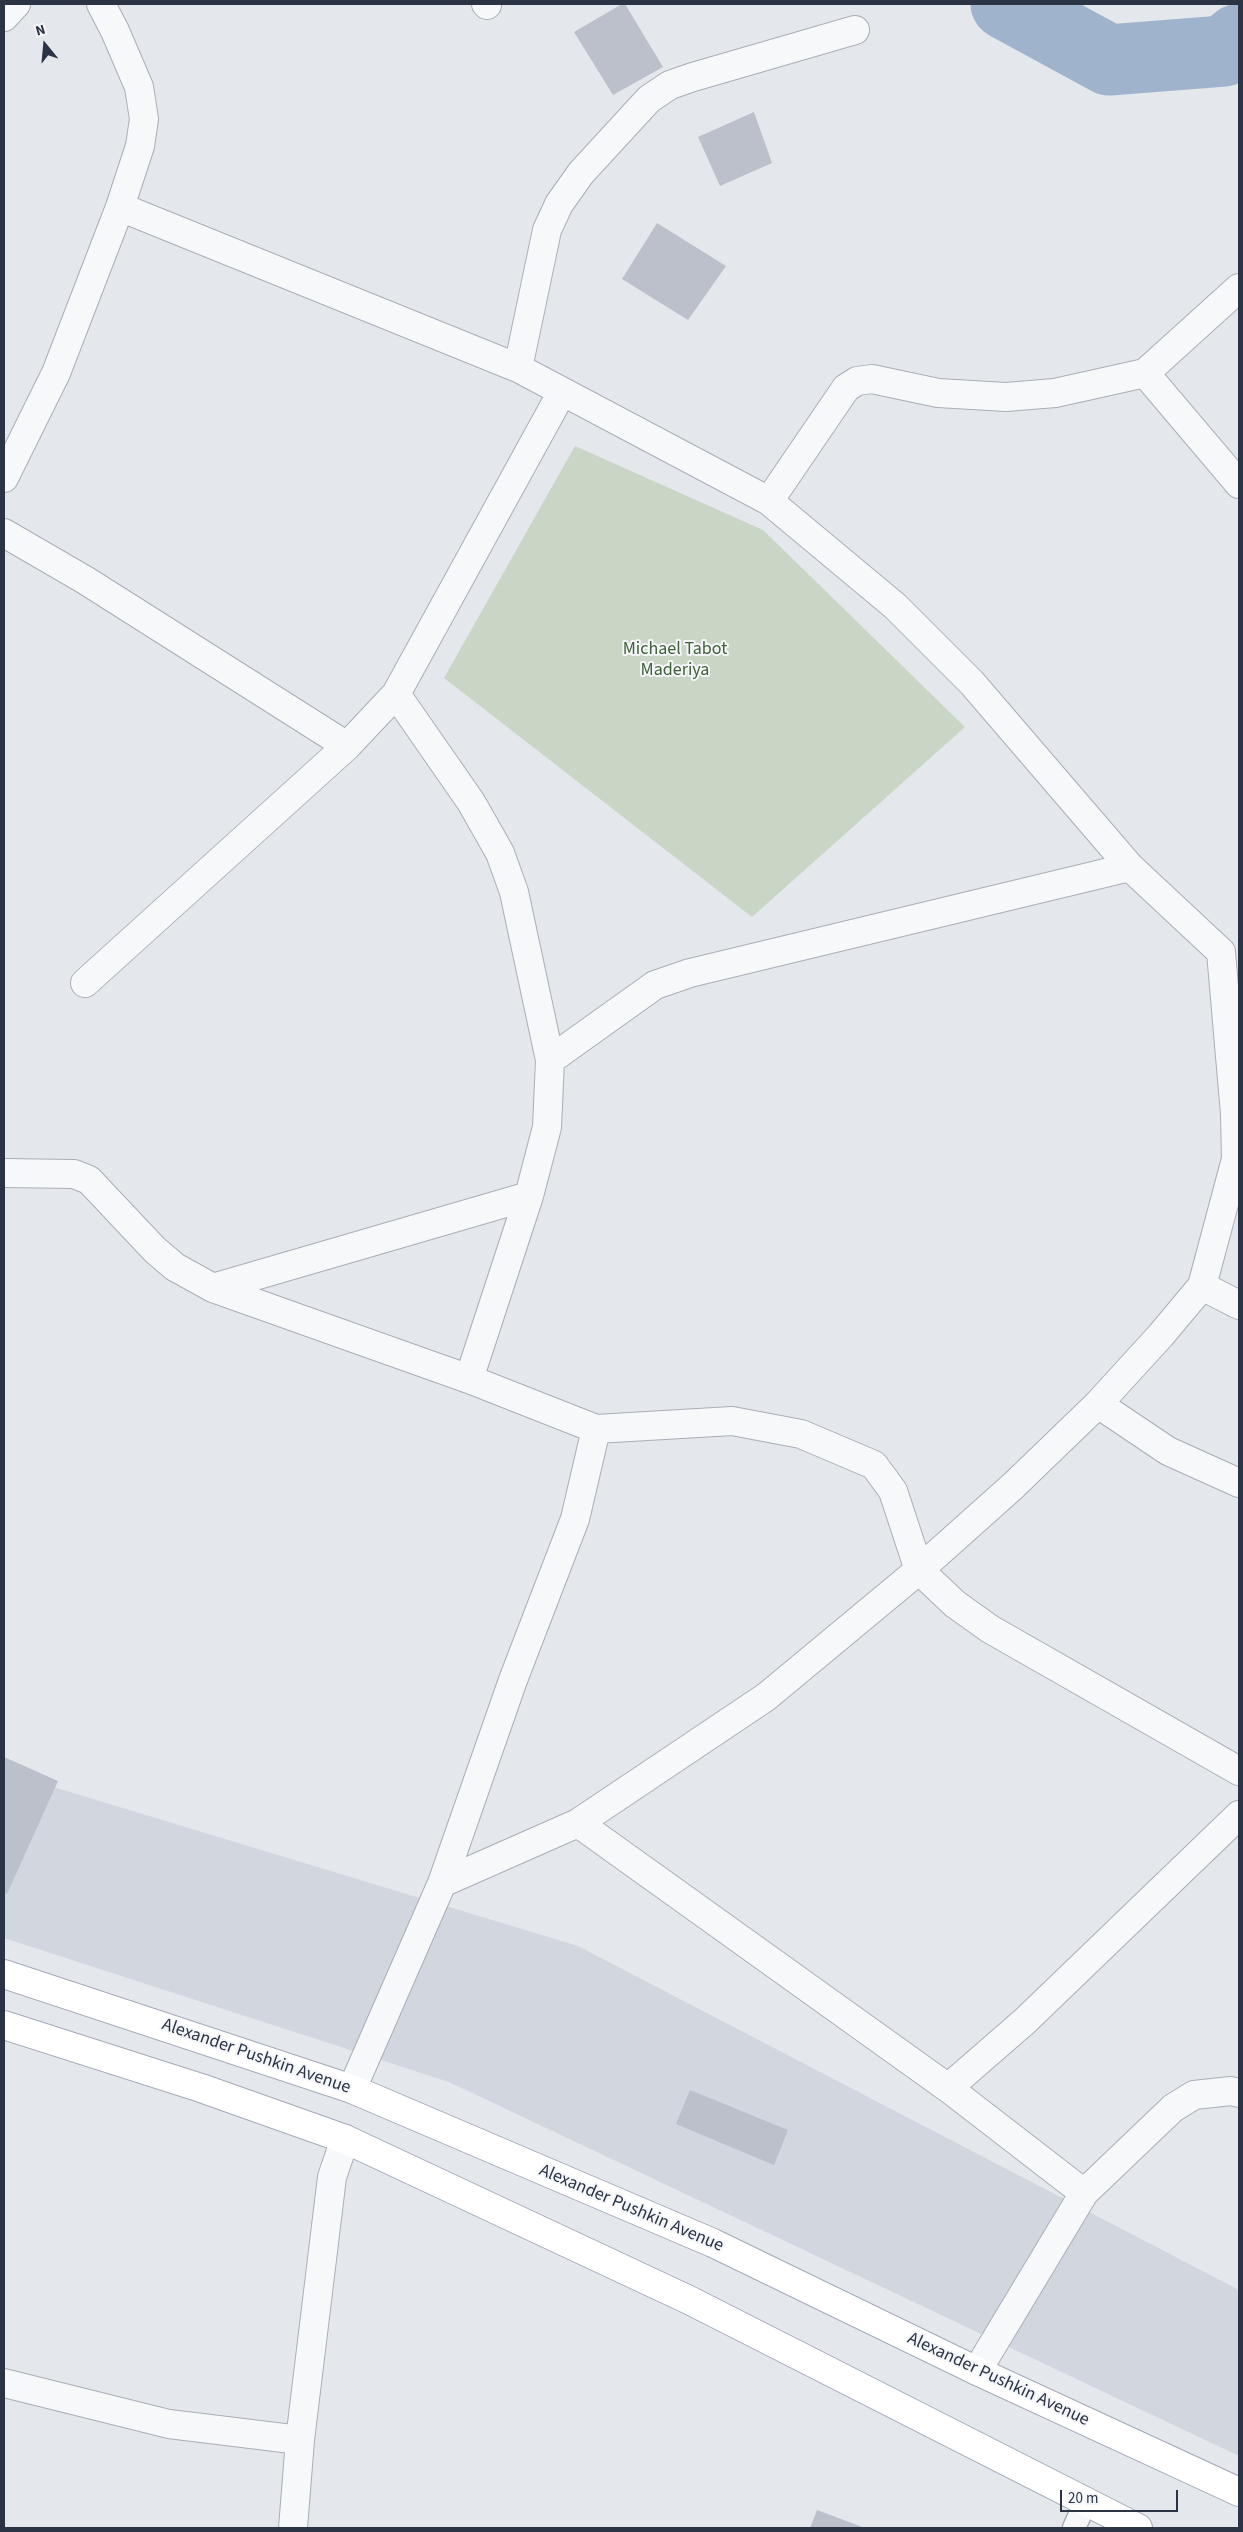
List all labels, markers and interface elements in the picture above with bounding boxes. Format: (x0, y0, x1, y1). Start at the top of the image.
north arrow (20, 20, 70, 70)
text: N (33, 20, 48, 42)
park label: Michael Tabot Maderiya (623, 639, 727, 682)
street label: Alexander Pushkin Avenue (159, 2015, 353, 2099)
street label: Alexander Pushkin Avenue (536, 2160, 726, 2258)
street label: Alexander Pushkin Avenue (904, 2328, 1092, 2432)
scale bar (1063, 2480, 1180, 2512)
text: 20 m (1068, 2488, 1098, 2509)

